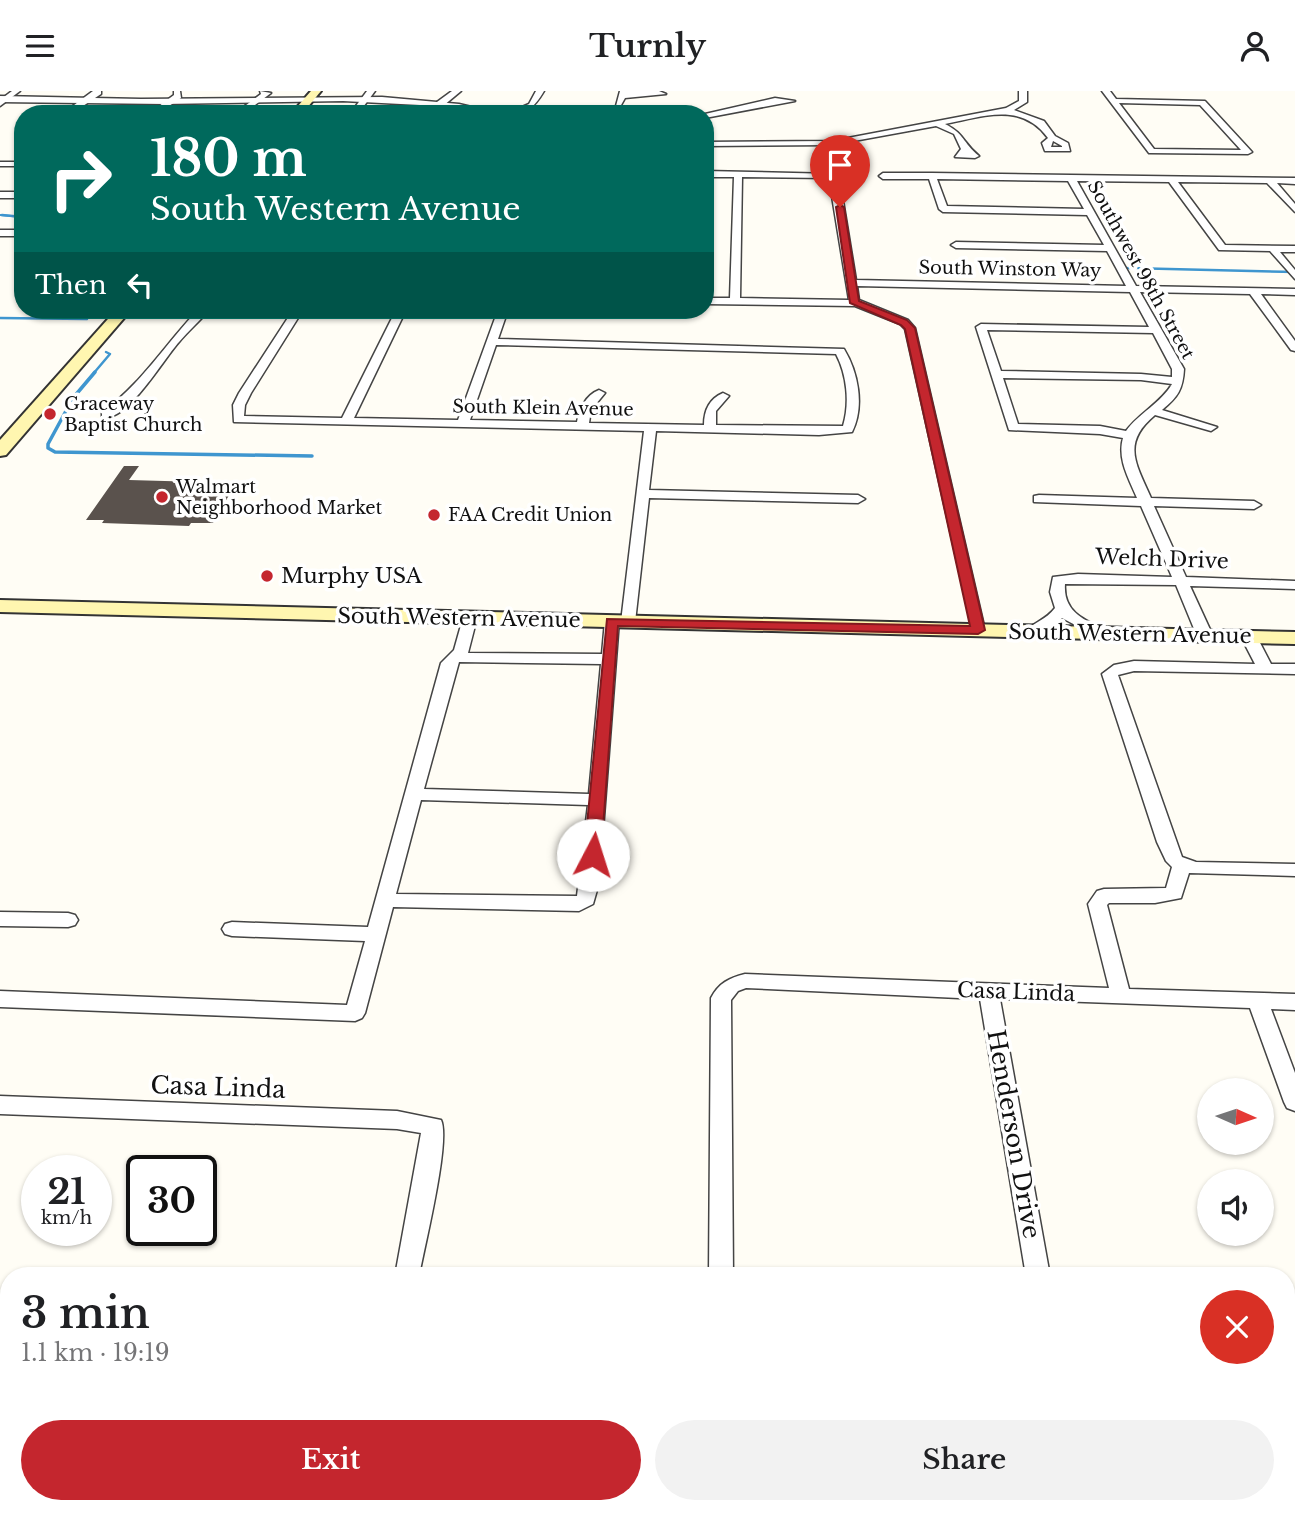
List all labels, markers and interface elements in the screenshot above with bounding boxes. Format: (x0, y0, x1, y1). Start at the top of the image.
text: Turnly (589, 26, 706, 66)
icon: menu (21, 27, 59, 65)
icon: person (1236, 27, 1274, 65)
text: 180 m (150, 128, 307, 189)
icon: right (35, 133, 126, 224)
pin (810, 135, 870, 207)
icon: arrive (821, 146, 859, 184)
street label: Southwest 98th Street (1083, 177, 1199, 363)
text: South Western Avenue (150, 189, 521, 229)
street label: South Winston Way (918, 256, 1102, 282)
icon: left (121, 266, 159, 304)
text: Then (35, 269, 107, 301)
place label: Graceway Baptist Church (64, 393, 202, 436)
street label: South Klein Avenue (452, 395, 634, 421)
marker: Graceway Baptist Church (42, 406, 58, 422)
place label: Walmart Neighborhood Market (175, 476, 383, 519)
marker: Walmart Neighborhood Market (154, 489, 170, 505)
place label: FAA Credit Union (448, 504, 612, 526)
marker: FAA Credit Union (426, 507, 442, 523)
street label: Welch Drive (1094, 544, 1229, 574)
place label: Murphy USA (281, 563, 423, 589)
marker: Murphy USA (259, 568, 275, 584)
street label: South Western Avenue (337, 603, 581, 633)
street label: South Western Avenue (1008, 619, 1252, 649)
position arrow (556, 818, 630, 892)
street label: Casa Linda (957, 977, 1076, 1007)
street label: Henderson Drive (981, 1027, 1047, 1241)
street label: Casa Linda (150, 1070, 287, 1104)
north arrow (1197, 1078, 1274, 1155)
map controls (1197, 1078, 1274, 1246)
speed limit sign: 30 (126, 1155, 217, 1246)
button: sound (1197, 1169, 1274, 1246)
text: 21 (47, 1170, 86, 1213)
text: km/h (41, 1207, 92, 1229)
text: 3 min (21, 1287, 150, 1339)
button: close (1200, 1290, 1274, 1364)
text: 1.1 km · 19:19 (21, 1339, 169, 1367)
button: Exit (21, 1420, 641, 1500)
button: Share (655, 1420, 1274, 1500)

